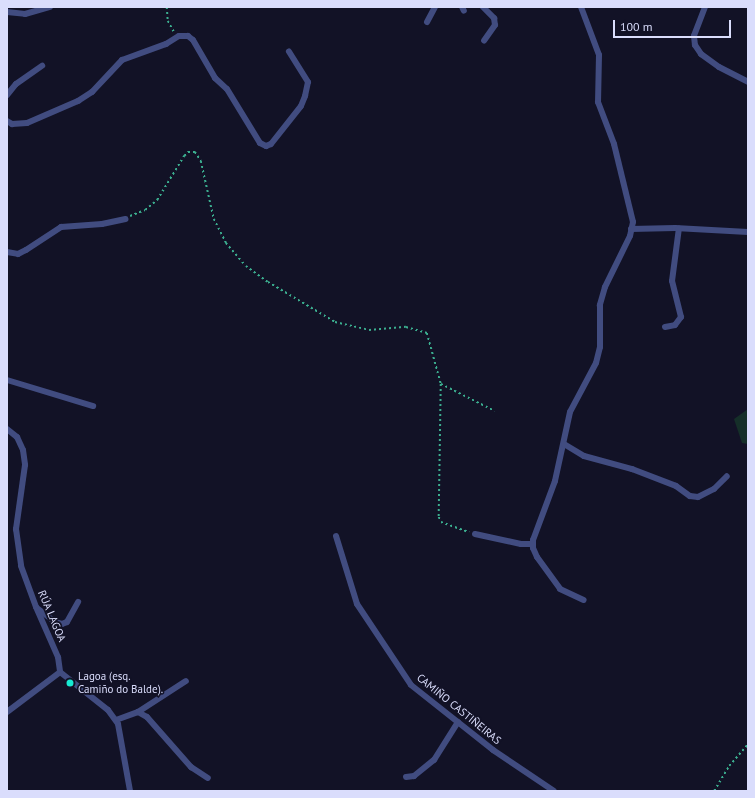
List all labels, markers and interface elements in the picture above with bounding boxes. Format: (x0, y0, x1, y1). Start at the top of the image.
scale bar (615, 12, 733, 38)
text: 100 m (620, 19, 653, 34)
street label: RÚA LAGOA (35, 588, 69, 644)
place label: Lagoa (esq. Camiño do Balde). (78, 670, 163, 696)
street label: CAMIÑO CASTIÑEIRAS (414, 671, 504, 747)
marker: Lagoa (esq. Camiño do Balde). (65, 678, 75, 688)

